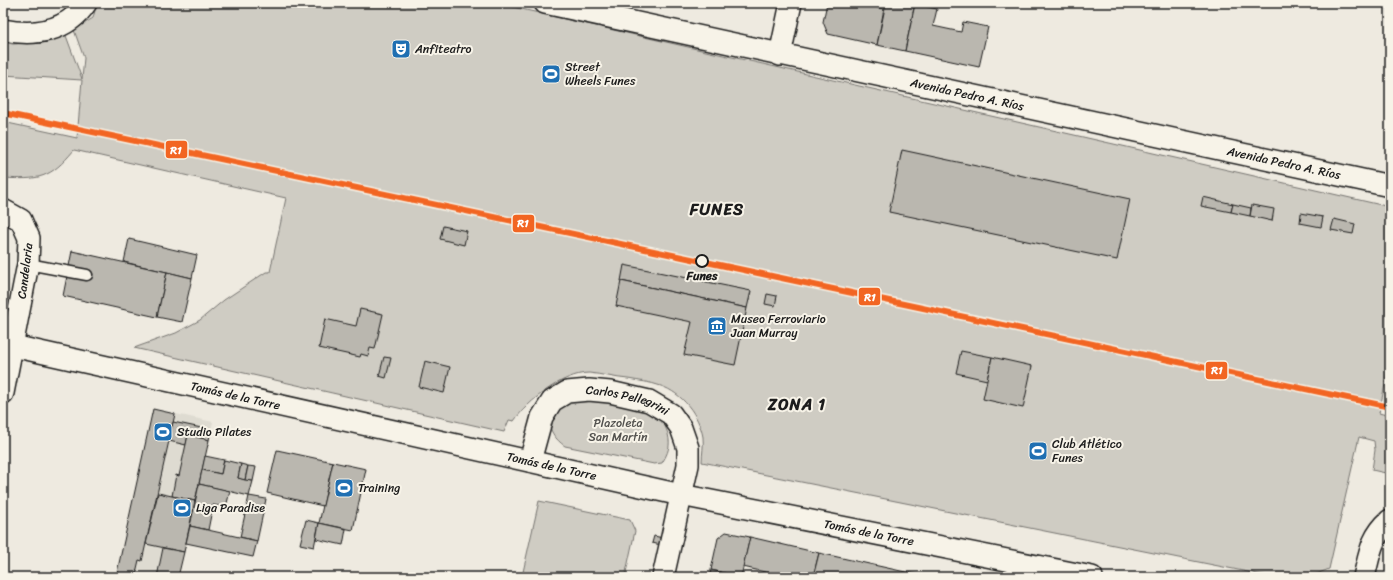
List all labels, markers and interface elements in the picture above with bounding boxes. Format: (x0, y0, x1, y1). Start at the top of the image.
theatre icon: Anfiteatro (390, 38, 412, 60)
place label: Anfiteatro (414, 38, 471, 60)
place label: Street Wheels Funes (565, 56, 636, 92)
sports icon: Street Wheels Funes (540, 63, 562, 85)
street label: Avenida Pedro A. Ríos (907, 71, 1027, 118)
line badge: R1 (165, 140, 188, 159)
street label: Avenida Pedro A. Ríos (1224, 140, 1343, 186)
text: R1 (169, 141, 182, 160)
district label: FUNES (689, 195, 744, 224)
line badge: R1 (512, 214, 535, 233)
text: R1 (516, 214, 529, 233)
street label: Candelaria (11, 241, 39, 300)
marker: Funes (695, 254, 709, 268)
place label: Funes (685, 265, 718, 287)
line badge: R1 (858, 287, 881, 306)
text: R1 (863, 288, 876, 307)
place label: Museo Ferroviario Juan Murray (730, 308, 826, 344)
museum icon: Museo Ferroviario Juan Murray (706, 315, 728, 337)
line badge: R1 (1205, 361, 1228, 380)
text: R1 (1210, 361, 1223, 380)
street label: Tomás de la Torre (188, 375, 283, 416)
street label: Carlos Pellegrini (585, 379, 674, 422)
district label: ZONA 1 (767, 390, 826, 419)
park label: Plazoleta San Martín (589, 412, 648, 448)
sports icon: Studio Pilates (152, 421, 174, 443)
place label: Studio Pilates (177, 421, 252, 443)
place label: Club Atlético Funes (1052, 433, 1122, 469)
sports icon: Club Atlético Funes (1027, 440, 1049, 462)
street label: Tomás de la Torre (505, 445, 599, 487)
sports icon: Training (333, 477, 355, 499)
place label: Training (358, 477, 400, 499)
sports icon: Liga Paradise (171, 497, 193, 519)
place label: Liga Paradise (196, 497, 265, 519)
street label: Tomás de la Torre (822, 513, 916, 552)

